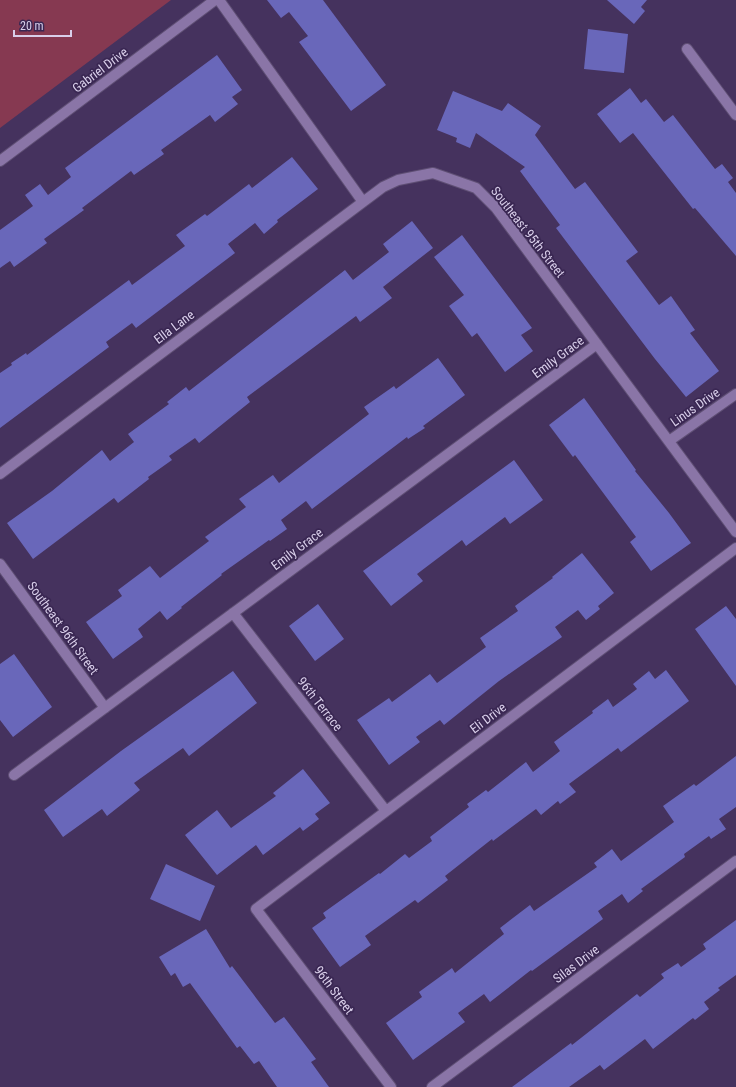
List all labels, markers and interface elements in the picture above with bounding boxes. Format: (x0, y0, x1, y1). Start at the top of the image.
scale bar (14, 12, 71, 38)
text: 20 m (20, 19, 44, 33)
street label: Gabriel Drive (69, 44, 131, 96)
street label: Southeast 95th Street (488, 184, 568, 281)
street label: Ella Lane (151, 307, 197, 347)
street label: Emily Grace (529, 333, 587, 381)
street label: Linus Drive (668, 385, 722, 429)
street label: Emily Grace (268, 525, 326, 573)
street label: Southeast 96th Street (24, 579, 102, 677)
street label: 96th Terrace (294, 674, 346, 734)
street label: Eli Drive (467, 700, 509, 736)
street label: Silas Drive (550, 942, 602, 986)
street label: 96th Street (311, 963, 357, 1017)

